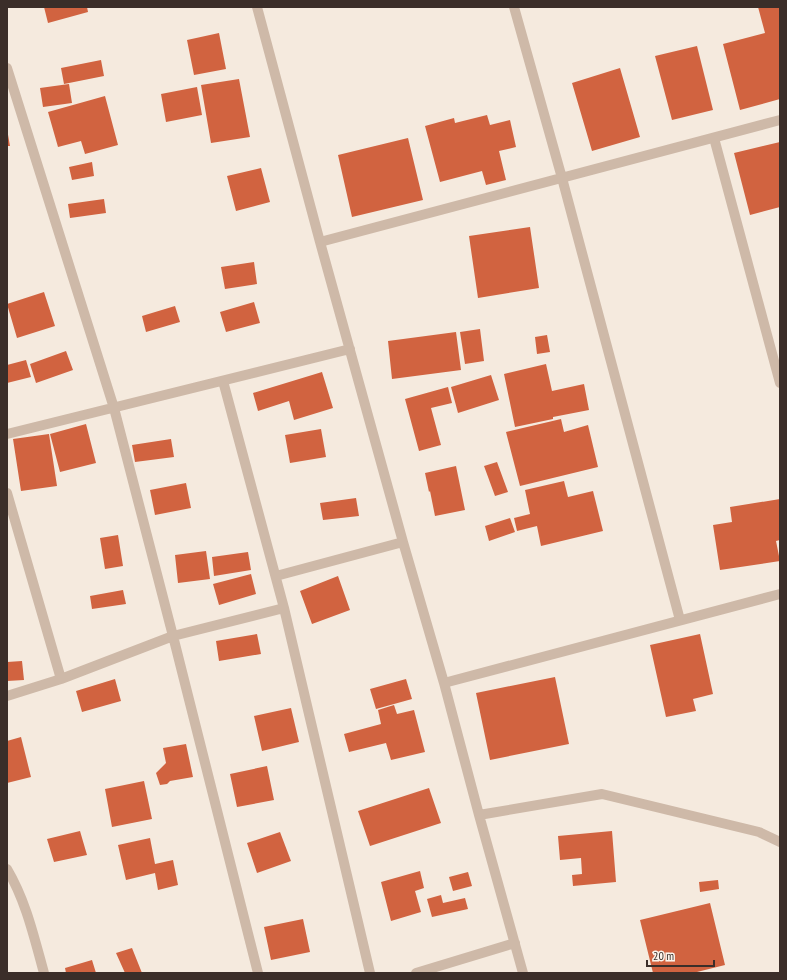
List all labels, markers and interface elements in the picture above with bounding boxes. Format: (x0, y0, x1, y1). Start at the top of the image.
scale bar (647, 942, 714, 968)
text: 20 m (653, 948, 674, 963)

